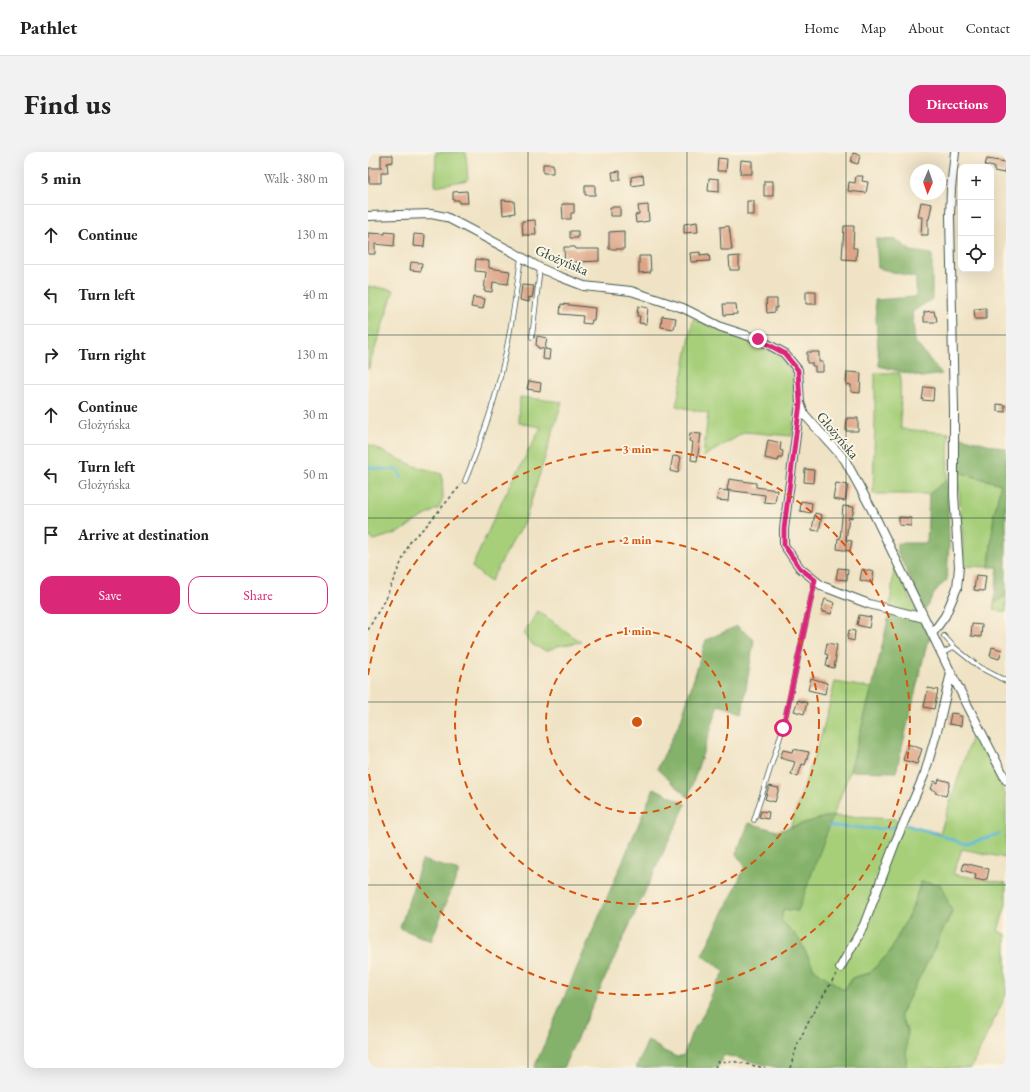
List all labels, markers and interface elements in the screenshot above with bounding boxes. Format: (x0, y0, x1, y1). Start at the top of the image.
text: Pathlet (20, 15, 77, 40)
text: Home (804, 19, 839, 37)
text: Map (861, 19, 886, 37)
text: About (908, 19, 944, 37)
text: Contact (966, 19, 1010, 37)
button: Directions (909, 85, 1006, 123)
text: Find us (24, 86, 111, 122)
north arrow (910, 164, 946, 200)
map controls (958, 164, 994, 272)
button: + (958, 164, 994, 200)
text: 5 min (40, 167, 81, 189)
text: Walk · 380 m (264, 170, 328, 187)
button: − (958, 200, 994, 236)
icon: ahead (40, 224, 62, 246)
text: Continue (78, 225, 138, 244)
text: 130 m (297, 226, 328, 243)
button: locate (958, 236, 994, 272)
street label: Głożyńska (533, 241, 592, 279)
icon: left (40, 284, 62, 306)
text: Turn left (78, 285, 135, 304)
text: 40 m (303, 286, 328, 303)
route end (749, 330, 767, 348)
icon: right (40, 344, 62, 366)
text: Turn right (78, 345, 146, 364)
text: 130 m (297, 346, 328, 363)
text: Continue (78, 397, 138, 416)
icon: ahead (40, 404, 62, 426)
text: 30 m (303, 406, 328, 423)
street label: Głożyńska (813, 408, 863, 463)
text: Głożyńska (78, 416, 130, 433)
text: 3 min (622, 441, 652, 457)
text: Turn left (78, 457, 135, 476)
icon: left (40, 464, 62, 486)
text: 50 m (303, 466, 328, 483)
text: Głożyńska (78, 476, 130, 493)
icon: arrive (40, 524, 62, 546)
text: Arrive at destination (78, 525, 209, 544)
text: 2 min (622, 532, 652, 548)
button: Save (40, 576, 180, 614)
button: Share (188, 576, 328, 614)
text: 1 min (622, 623, 652, 639)
centre of rings (630, 715, 644, 729)
route start (774, 719, 792, 737)

